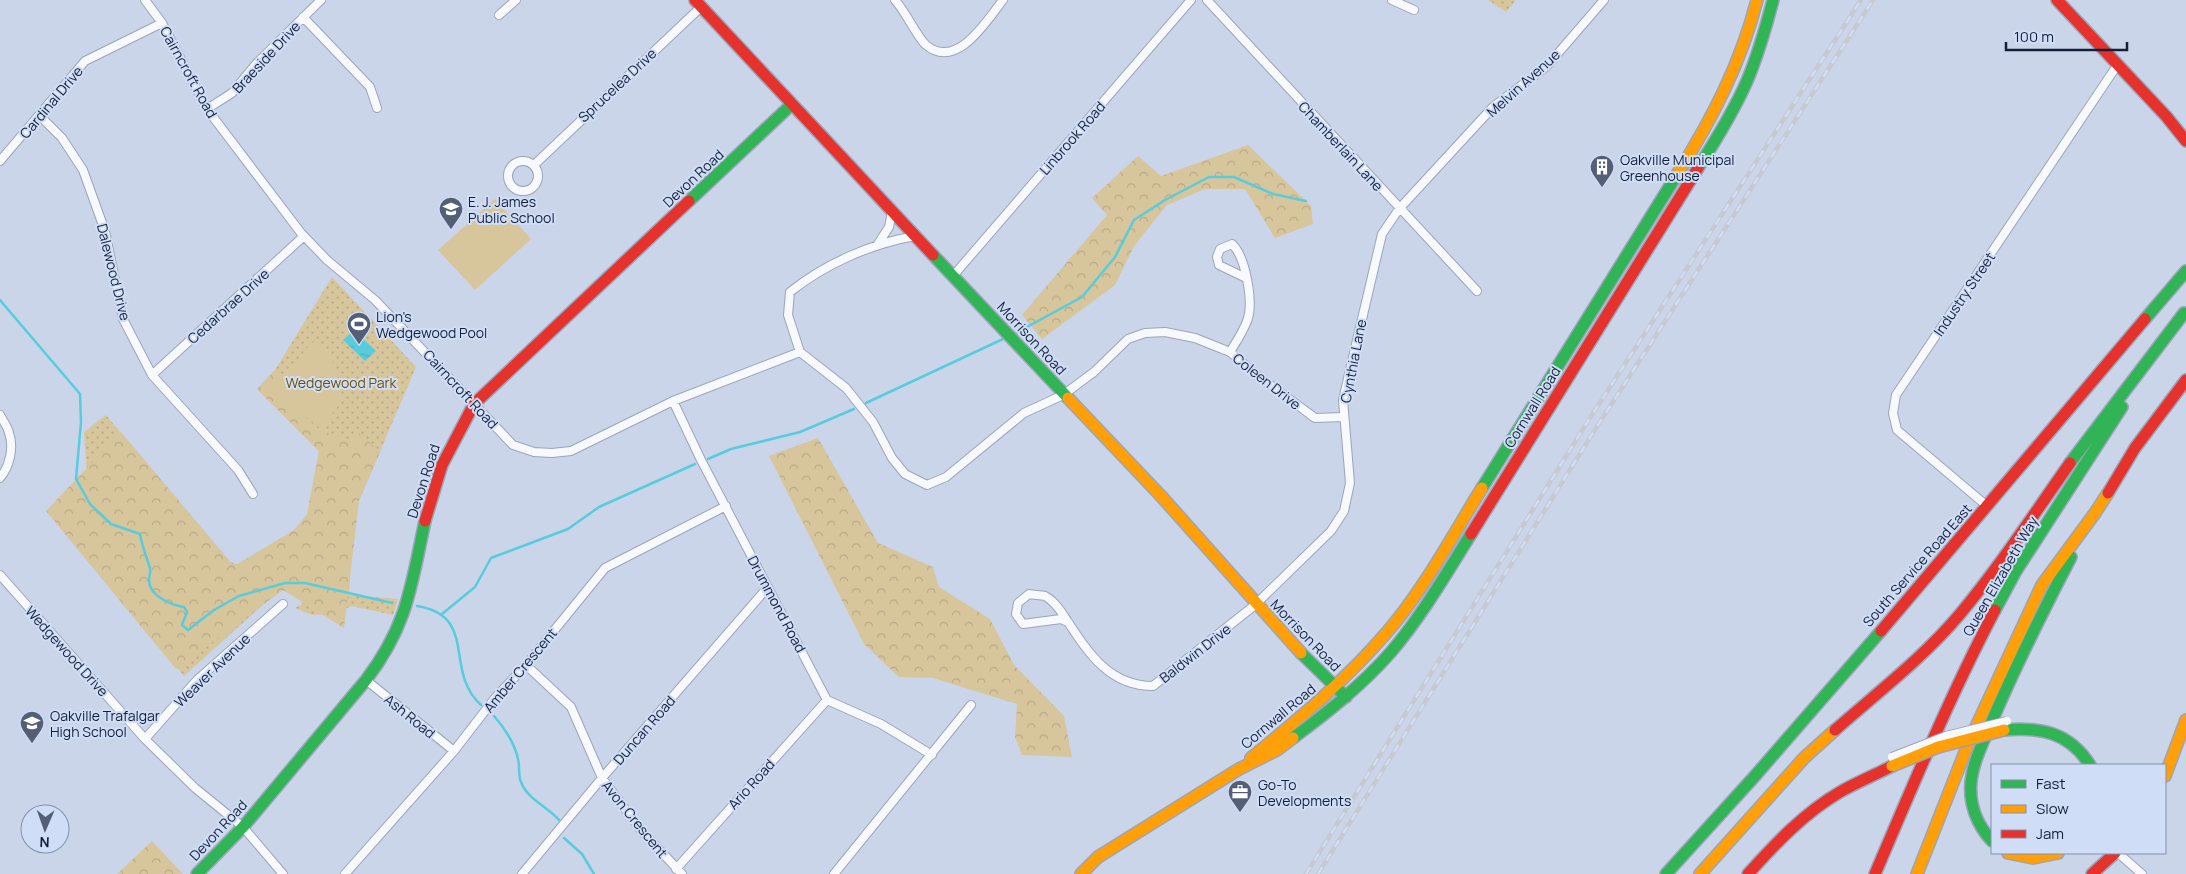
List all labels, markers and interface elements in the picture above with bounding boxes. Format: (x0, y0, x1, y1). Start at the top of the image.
street label: Braeside Drive (228, 17, 304, 97)
scale bar (2006, 20, 2127, 52)
street label: Cairncroft Road (156, 23, 222, 121)
text: 100 m (2014, 26, 2054, 47)
street label: Sprucelea Drive (574, 44, 660, 126)
street label: Melvin Avenue (1482, 45, 1564, 121)
street label: Cardinal Drive (15, 62, 87, 142)
street label: Linbrook Road (1035, 97, 1109, 179)
street label: Chamberlain Lane (1294, 97, 1388, 195)
street label: Devon Road (658, 145, 728, 211)
place label: Oakville Municipal Greenhouse (1620, 150, 1735, 185)
building icon: Oakville Municipal Greenhouse (1589, 154, 1615, 188)
place label: E. J. James Public School (468, 192, 555, 227)
school or university icon: E. J. James Public School (438, 196, 464, 230)
street label: Dalewood Drive (93, 222, 135, 322)
street label: Industry Street (1929, 248, 1999, 340)
street label: Cedarbrae Drive (183, 264, 273, 348)
street label: Morrison Road (993, 297, 1071, 379)
place label: Lion's Wedgewood Pool (376, 307, 487, 342)
sports icon: Lion's Wedgewood Pool (346, 311, 372, 345)
street label: Cynthia Lane (1336, 318, 1370, 404)
street label: Cairncroft Road (419, 345, 503, 433)
street label: Coleen Drive (1229, 348, 1305, 414)
street label: Cornwall Road (1499, 363, 1565, 451)
park label: Wedgewood Park (286, 373, 398, 392)
street label: Devon Road (402, 442, 444, 520)
street label: South Service Road East (1858, 499, 1976, 631)
street label: Queen Elizabeth Way (1958, 512, 2042, 639)
street label: Drummond Road (743, 552, 811, 656)
street label: Morrison Road (1267, 595, 1345, 675)
street label: Wedgewood Drive (21, 602, 113, 700)
street label: Baldwin Drive (1155, 619, 1235, 687)
street label: Amber Crescent (479, 623, 561, 716)
street label: Weaver Avenue (170, 629, 254, 711)
street label: Cornwall Road (1237, 679, 1319, 753)
street label: Ash Road (381, 690, 439, 742)
street label: Duncan Road (609, 691, 679, 769)
place label: Oakville Trafalgar High School (50, 706, 160, 741)
school or university icon: Oakville Trafalgar High School (19, 710, 45, 744)
street label: Ario Road (723, 755, 779, 813)
legend (1991, 764, 2166, 854)
text: Fast (2036, 773, 2065, 794)
place label: Go-To Developments (1258, 775, 1351, 810)
street label: Avon Crescent (598, 776, 672, 862)
office icon: Go-To Developments (1227, 779, 1253, 813)
street label: Devon Road (185, 795, 251, 865)
text: Slow (2036, 798, 2069, 819)
north arrow (20, 804, 70, 854)
text: Jam (2036, 823, 2064, 844)
text: N (39, 833, 50, 852)

